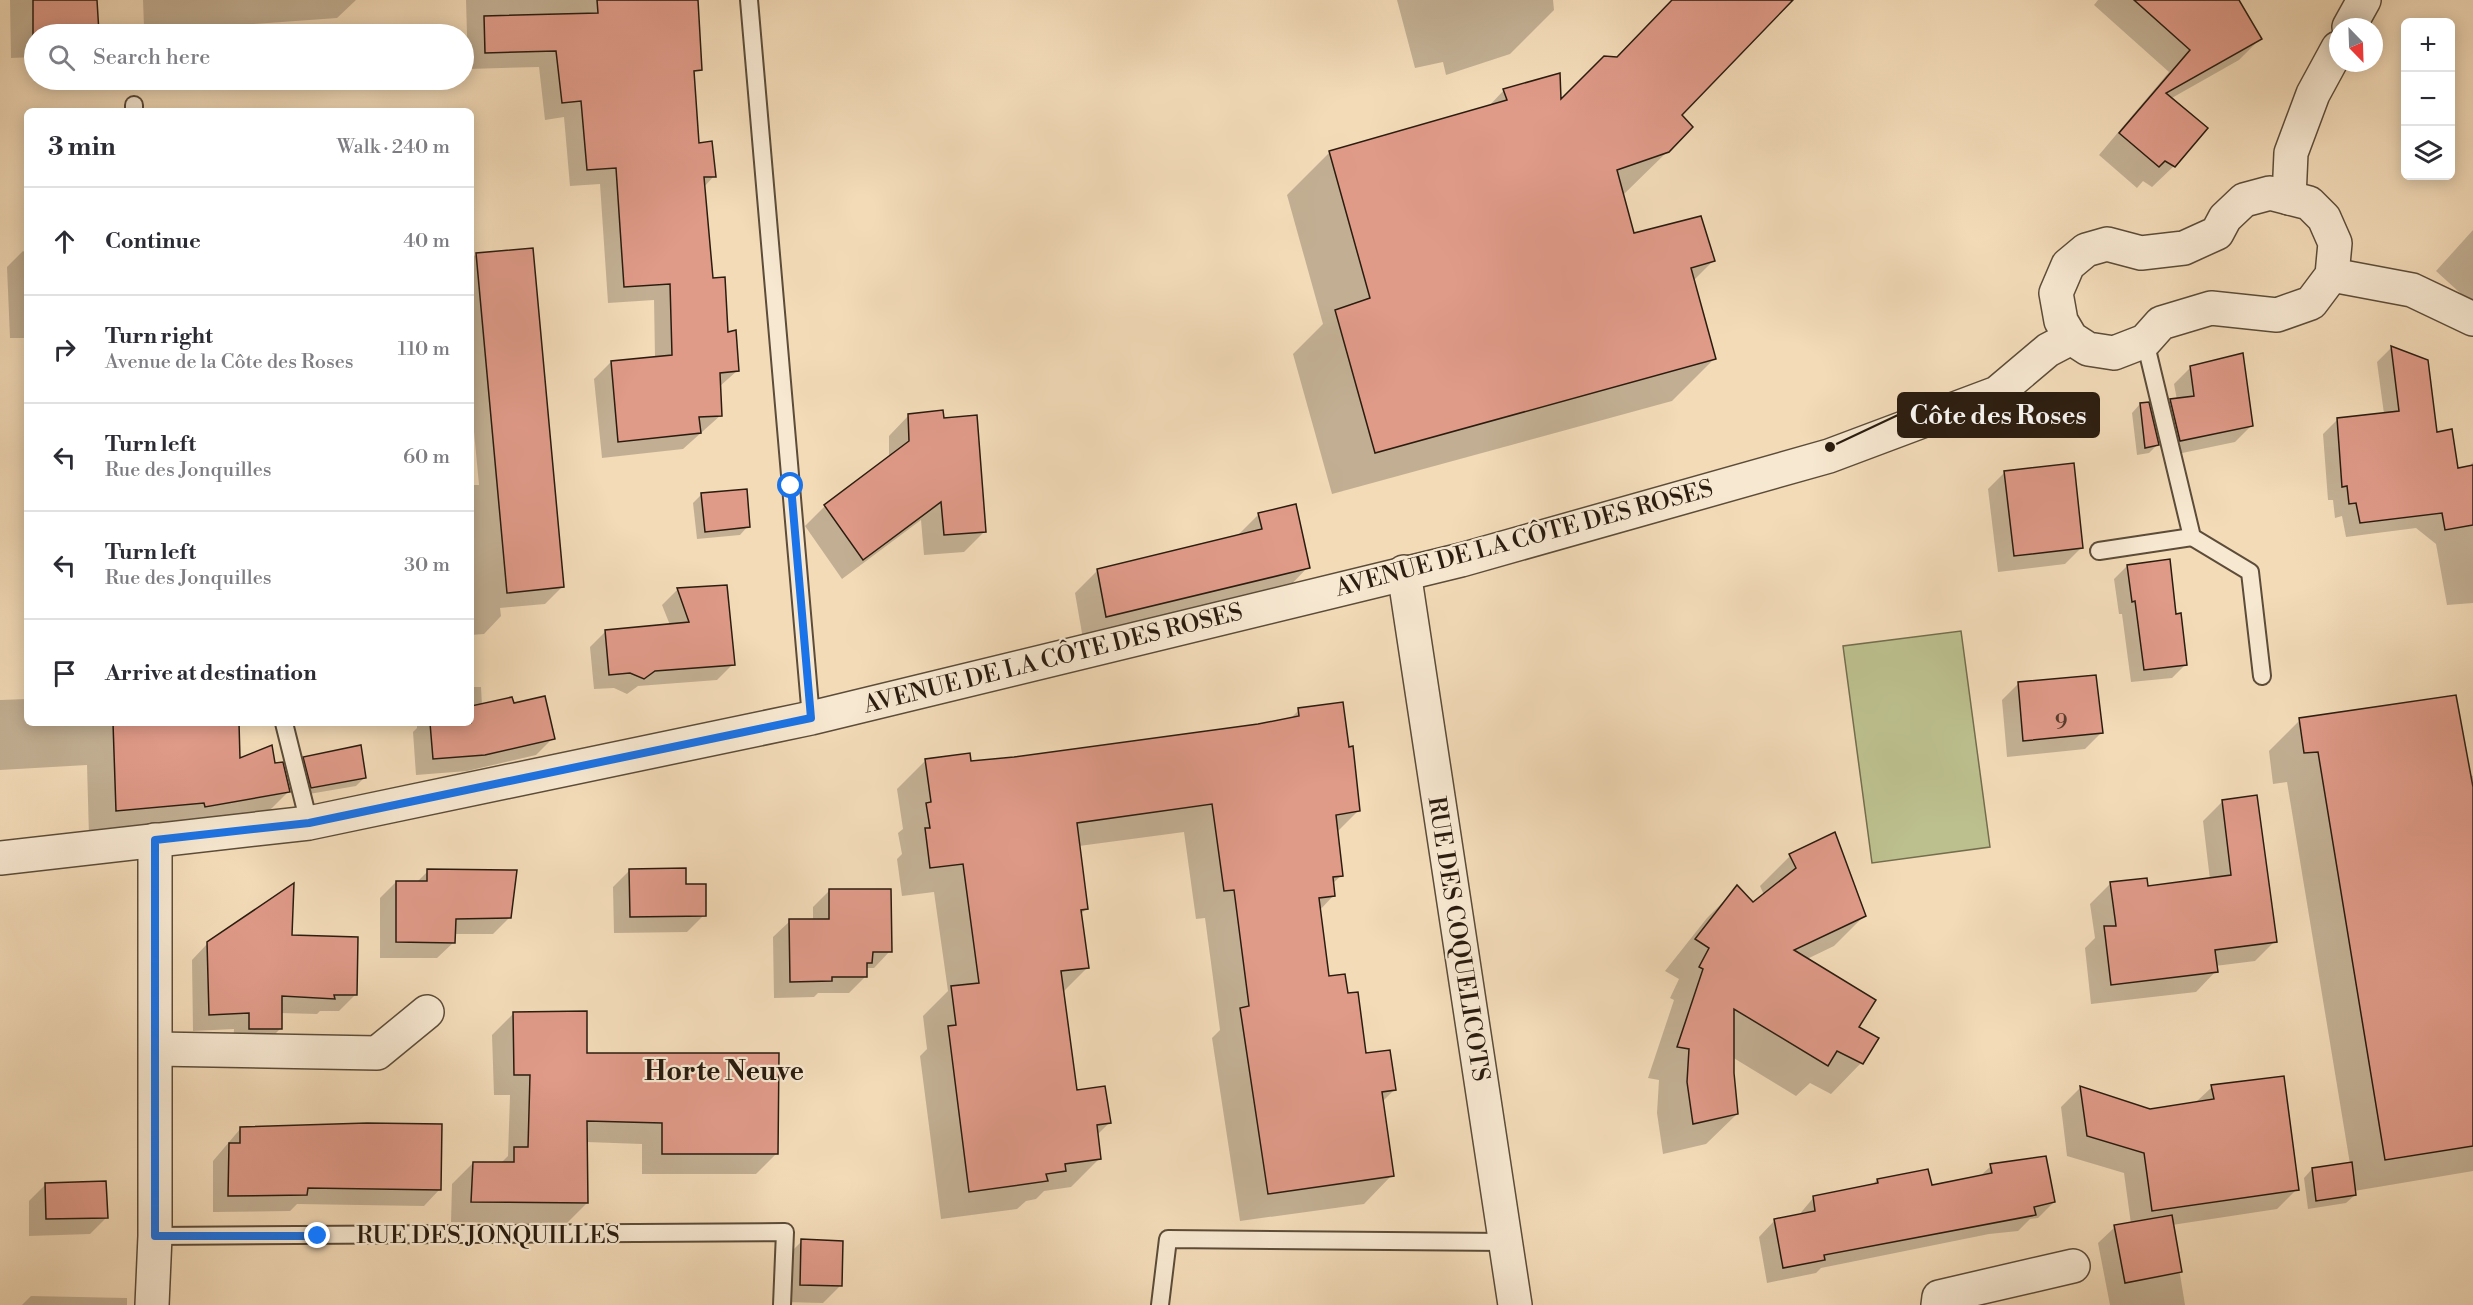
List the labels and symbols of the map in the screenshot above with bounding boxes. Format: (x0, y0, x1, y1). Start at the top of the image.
north arrow (2329, 18, 2383, 72)
callout: Côte des Roses (1898, 393, 2099, 437)
text: Côte des Roses (1909, 400, 2087, 432)
route start (777, 472, 803, 498)
street label: AVENUE DE LA CÔTE DES ROSES (1330, 472, 1717, 604)
street label: AVENUE DE LA CÔTE DES ROSES (859, 595, 1246, 721)
house number: 9 (2055, 710, 2067, 736)
street label: RUE DES COQUELICOTS (1421, 795, 1495, 1084)
district label: Horte Neuve (644, 1055, 804, 1089)
street label: RUE DES JONQUILLES (356, 1221, 620, 1251)
route end (304, 1222, 330, 1248)

